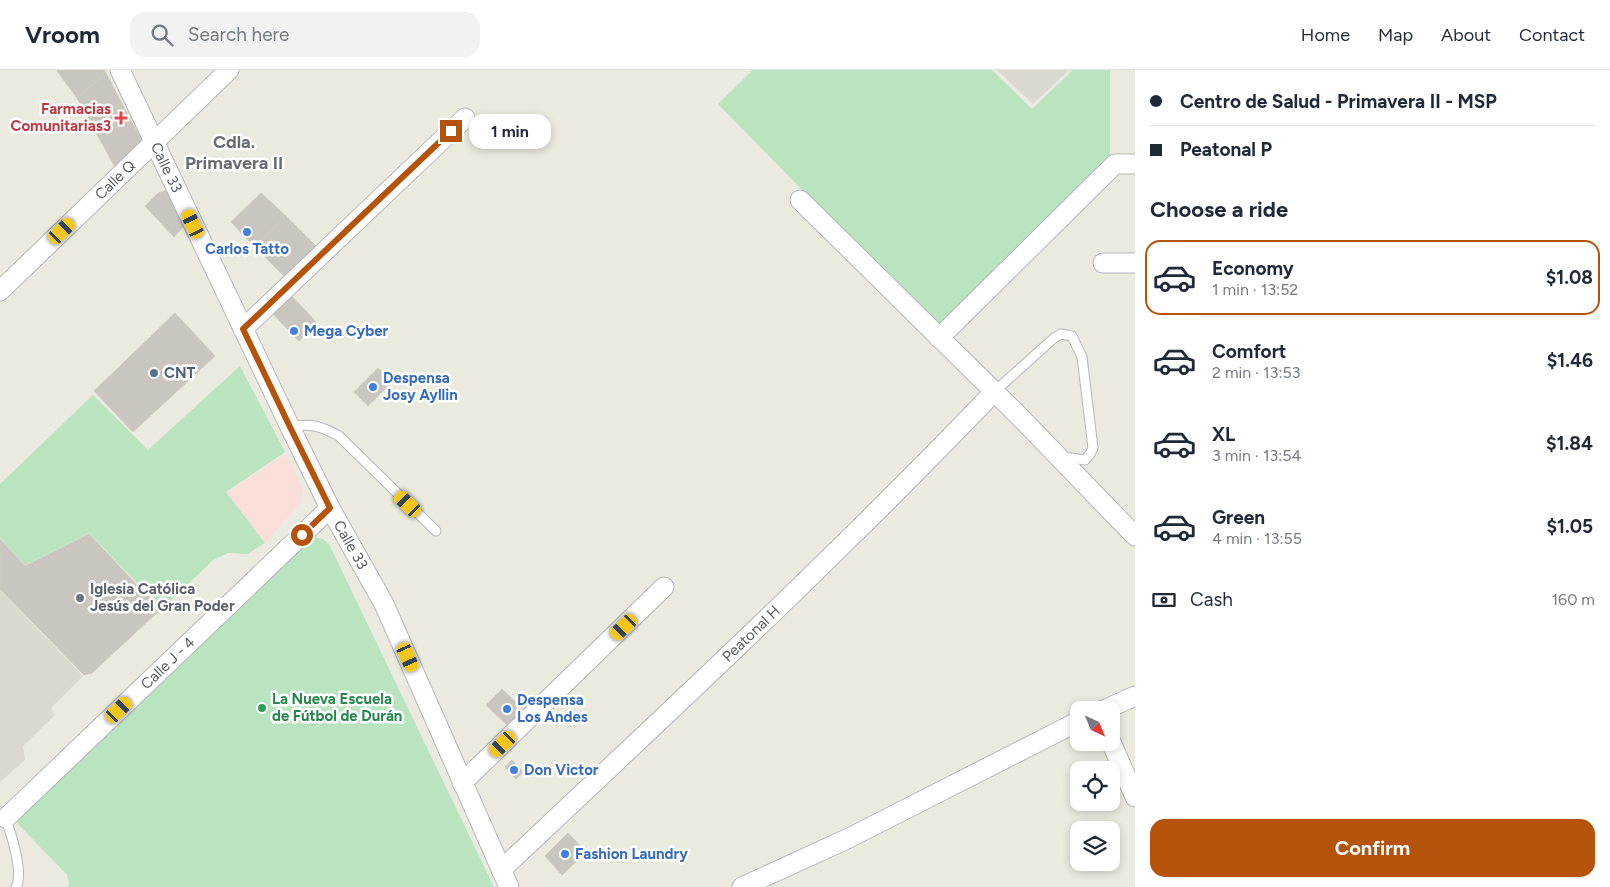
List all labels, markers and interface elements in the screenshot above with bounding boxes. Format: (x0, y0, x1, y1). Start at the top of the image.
search box (130, 12, 480, 57)
text: Vroom (25, 20, 100, 49)
icon: search (148, 21, 176, 49)
text: Search here (188, 23, 289, 46)
text: Home (1301, 24, 1350, 46)
text: Map (1378, 24, 1413, 46)
text: About (1441, 24, 1491, 46)
text: Contact (1519, 24, 1585, 46)
text: Centro de Salud - Primavera II - MSP (1180, 90, 1497, 113)
place label: Farmacias Comunitarias3 (11, 100, 111, 135)
marker: Farmacias Comunitarias3 (115, 112, 127, 124)
callout: 1 min (468, 114, 551, 148)
route end (440, 120, 462, 142)
text: 1 min (491, 122, 529, 141)
district label: Cdla. Primavera II (185, 131, 283, 174)
text: Peatonal P (1180, 138, 1272, 161)
street label: Calle 33 (147, 140, 186, 195)
street label: Calle Q (91, 156, 139, 203)
text: Choose a ride (1150, 196, 1288, 223)
car (179, 207, 206, 241)
car (45, 215, 78, 247)
marker: Carlos Tatto (241, 226, 253, 238)
place label: Carlos Tatto (205, 240, 289, 258)
icon: car (1152, 255, 1197, 300)
text: Economy (1212, 257, 1294, 280)
text: $1.08 (1546, 266, 1593, 289)
text: 1 min · 13:52 (1212, 280, 1298, 299)
place label: Mega Cyber (304, 322, 389, 340)
marker: Mega Cyber (288, 325, 300, 337)
icon: car (1152, 338, 1197, 383)
text: Comfort (1212, 340, 1287, 363)
text: $1.46 (1547, 349, 1593, 372)
text: 2 min · 13:53 (1212, 363, 1300, 382)
place label: CNT (164, 364, 195, 382)
marker: CNT (148, 367, 160, 379)
place label: Despensa Josy Ayllin (383, 369, 458, 404)
marker: Despensa Josy Ayllin (367, 381, 379, 393)
icon: car (1152, 421, 1197, 466)
text: XL (1212, 423, 1235, 446)
text: $1.84 (1546, 432, 1593, 455)
text: 3 min · 13:54 (1212, 446, 1301, 465)
car (391, 488, 424, 520)
icon: car (1152, 504, 1197, 549)
text: Green (1212, 506, 1265, 529)
text: $1.05 (1546, 515, 1593, 538)
street label: Calle 33 (330, 517, 372, 572)
route start (291, 524, 313, 546)
text: 4 min · 13:55 (1212, 529, 1302, 548)
place label: Iglesia Católica Jesús del Gran Poder (90, 580, 235, 615)
icon: cash (1150, 586, 1178, 614)
text: Cash (1190, 588, 1233, 611)
text: 160 m (1552, 590, 1595, 609)
marker: Iglesia Católica Jesús del Gran Poder (74, 592, 86, 604)
street label: Peatonal H (718, 602, 784, 666)
car (607, 611, 640, 643)
street label: Calle J - 4 (137, 633, 199, 693)
car (395, 640, 420, 674)
place label: La Nueva Escuela de Fútbol de Durán (272, 690, 402, 725)
place label: Despensa Los Andes (517, 691, 588, 726)
car (102, 694, 135, 726)
north arrow (1070, 701, 1120, 751)
map controls (1070, 701, 1120, 871)
marker: La Nueva Escuela de Fútbol de Durán (256, 702, 268, 714)
marker: Despensa Los Andes (501, 703, 513, 715)
car (486, 728, 519, 760)
place label: Don Victor (524, 761, 599, 779)
button: locate (1070, 761, 1120, 811)
marker: Don Victor (508, 764, 520, 776)
button: Confirm (1150, 819, 1595, 877)
button: layers (1070, 821, 1120, 871)
place label: Fashion Laundry (575, 845, 688, 863)
marker: Fashion Laundry (559, 848, 571, 860)

